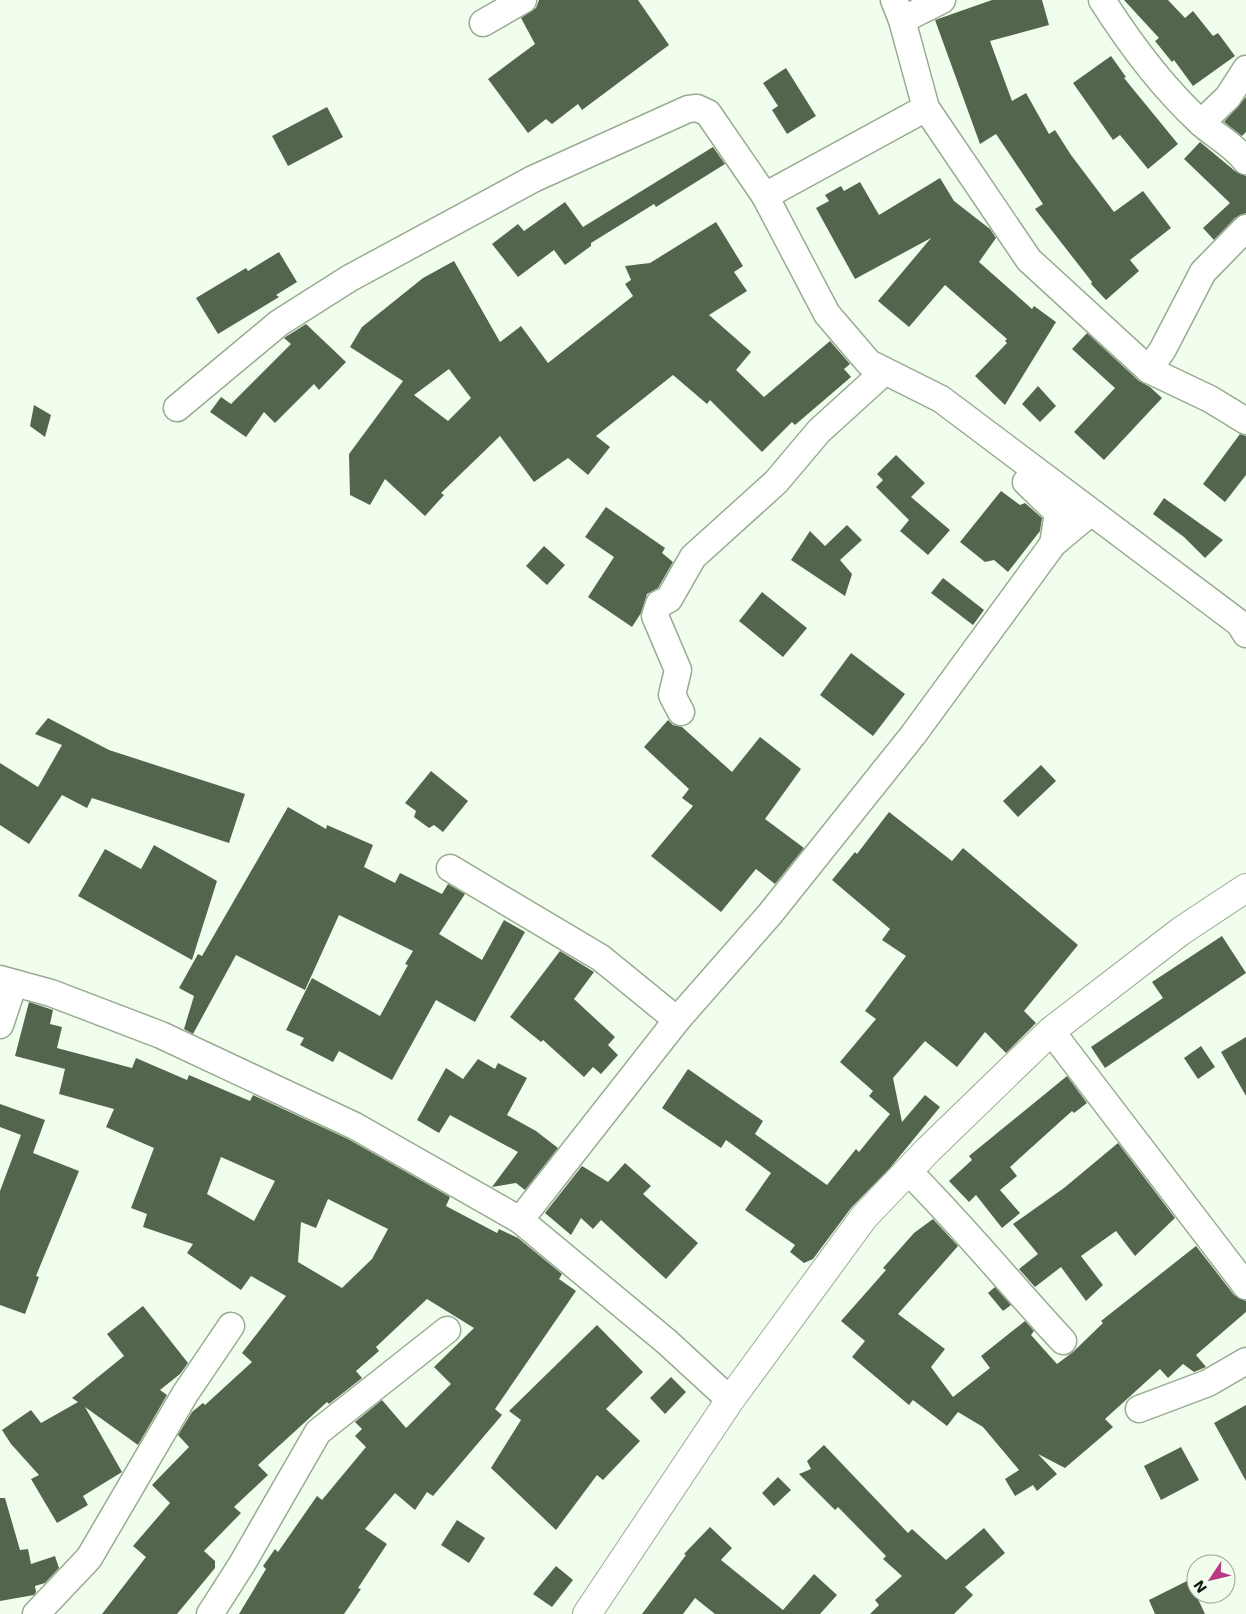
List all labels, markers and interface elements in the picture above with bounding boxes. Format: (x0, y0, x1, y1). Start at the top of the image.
north arrow (1186, 1554, 1236, 1604)
text: N (1190, 1577, 1210, 1596)

